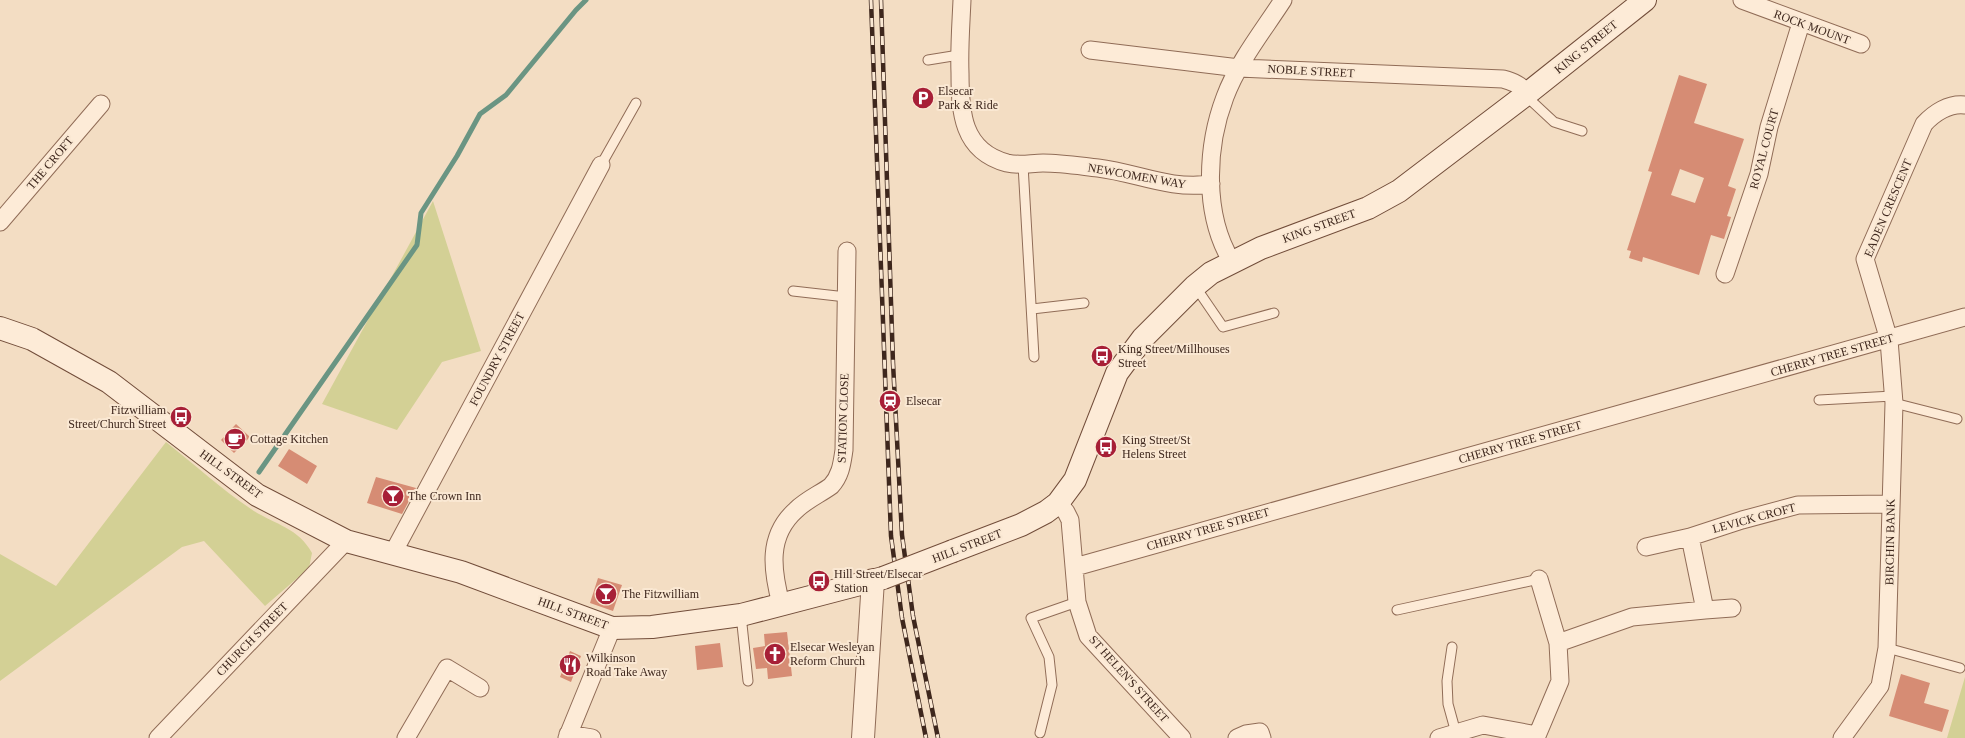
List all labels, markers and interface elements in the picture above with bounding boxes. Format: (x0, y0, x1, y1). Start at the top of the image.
street label: ROCK MOUNT (1772, 7, 1853, 48)
street label: KING STREET (1552, 17, 1621, 77)
street label: NOBLE STREET (1267, 62, 1355, 80)
place label: Elsecar Park & Ride (938, 84, 998, 112)
parking icon: Elsecar Park & Ride (910, 85, 936, 111)
street label: ROYAL COURT (1747, 107, 1782, 191)
street label: THE CROFT (24, 133, 77, 192)
street label: EADEN CRESCENT (1861, 156, 1915, 259)
street label: NEWCOMEN WAY (1087, 160, 1188, 192)
street label: KING STREET (1280, 206, 1358, 246)
street label: FOUNDRY STREET (466, 309, 528, 408)
street label: CHERRY TREE STREET (1769, 331, 1896, 379)
place label: King Street/Millhouses Street (1118, 342, 1230, 370)
bus stop icon: King Street/Millhouses Street (1089, 343, 1115, 369)
street label: STATION CLOSE (834, 373, 852, 463)
station icon: Elsecar (877, 388, 903, 414)
place label: Elsecar (906, 394, 941, 408)
place label: Fitzwilliam Street/Church Street (68, 403, 167, 431)
bus stop icon: Fitzwilliam Street/Church Street (168, 404, 194, 430)
street label: CHERRY TREE STREET (1457, 418, 1584, 466)
cafe icon: Cottage Kitchen (222, 426, 248, 452)
place label: Cottage Kitchen (250, 432, 328, 446)
place label: King Street/St Helens Street (1122, 433, 1191, 461)
bus stop icon: King Street/St Helens Street (1093, 434, 1119, 460)
street label: HILL STREET (197, 447, 266, 502)
bar icon: The Crown Inn (380, 483, 406, 509)
place label: The Crown Inn (408, 489, 481, 503)
street label: BIRCHIN BANK (1882, 498, 1898, 585)
street label: LEVICK CROFT (1711, 500, 1798, 536)
street label: CHERRY TREE STREET (1145, 505, 1272, 553)
street label: HILL STREET (930, 526, 1005, 566)
place label: Hill Street/Elsecar Station (834, 567, 922, 595)
bus stop icon: Hill Street/Elsecar Station (806, 568, 832, 594)
bar icon: The Fitzwilliam (593, 581, 619, 607)
place label: The Fitzwilliam (622, 587, 700, 601)
street label: HILL STREET (536, 594, 611, 632)
street label: CHURCH STREET (213, 599, 291, 679)
street label: ST HELEN'S STREET (1086, 633, 1172, 726)
place label: Elsecar Wesleyan Reform Church (790, 640, 874, 668)
church icon: Elsecar Wesleyan Reform Church (762, 641, 788, 667)
place label: Wilkinson Road Take Away (586, 651, 667, 679)
restaurant icon: Wilkinson Road Take Away (557, 652, 583, 678)

